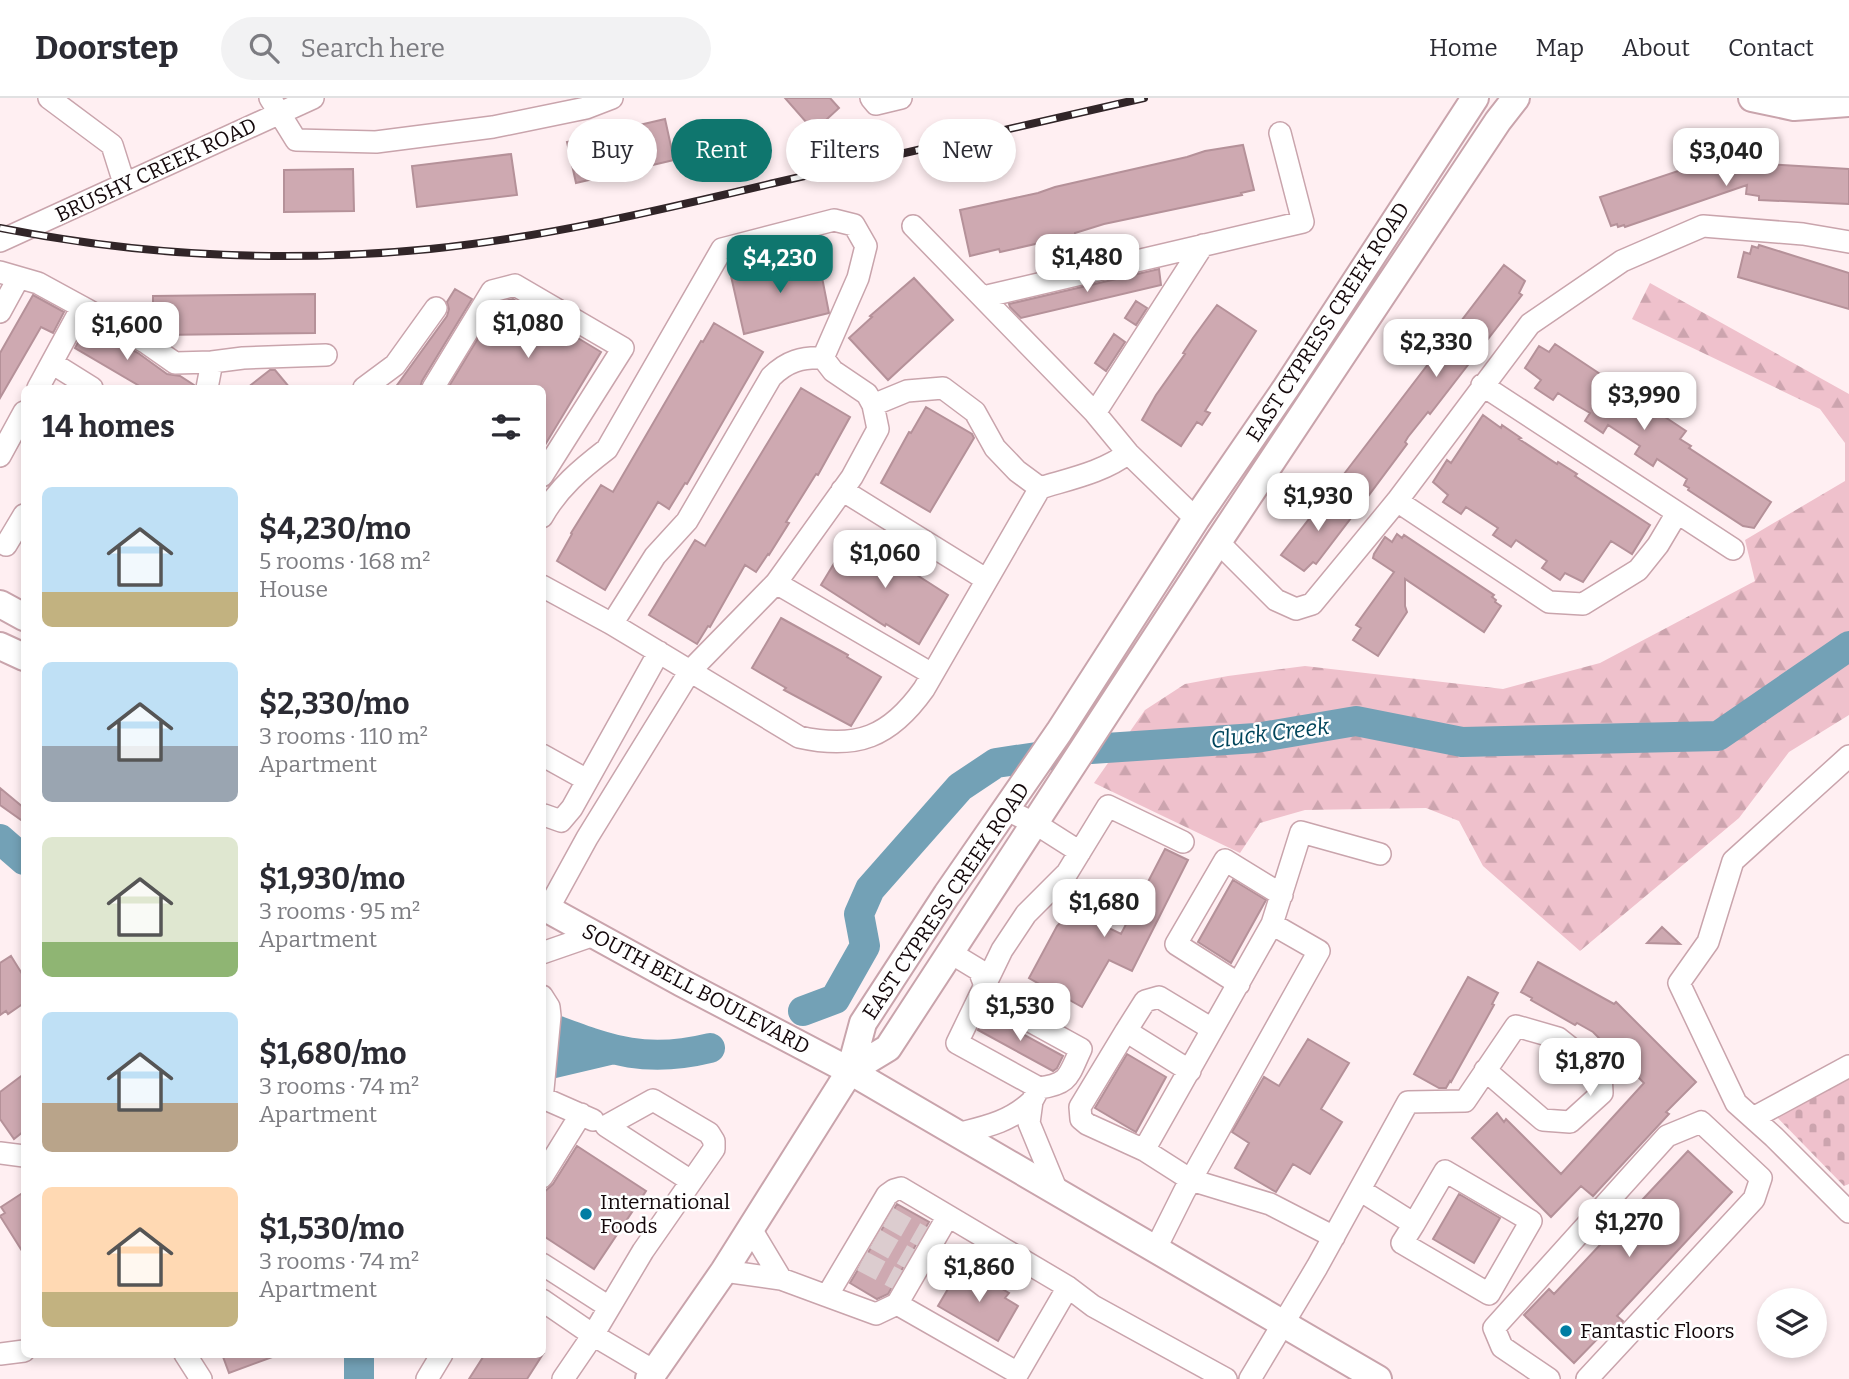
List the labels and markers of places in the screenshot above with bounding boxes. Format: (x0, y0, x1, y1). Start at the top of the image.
pin: $3,040 (1669, 129, 1783, 188)
pin: $1,480 (1030, 234, 1144, 294)
pin: $4,230 (723, 236, 837, 295)
pin: $1,080 (471, 300, 585, 360)
pin: $1,600 (70, 302, 184, 362)
pin: $2,330 (1379, 320, 1493, 379)
pin: $3,990 (1587, 372, 1701, 432)
pin: $1,930 (1261, 474, 1375, 533)
pin: $1,060 (828, 531, 942, 590)
pin: $1,680 (1047, 880, 1161, 939)
pin: $1,530 (963, 984, 1077, 1043)
pin: $1,870 (1533, 1038, 1647, 1098)
place label: International Foods (600, 1189, 730, 1239)
pin: $1,270 (1572, 1200, 1686, 1259)
marker: International Foods (578, 1206, 594, 1222)
pin: $1,860 (922, 1244, 1036, 1304)
place label: Fantastic Floors (1580, 1318, 1734, 1344)
marker: Fantastic Floors (1558, 1323, 1574, 1339)

